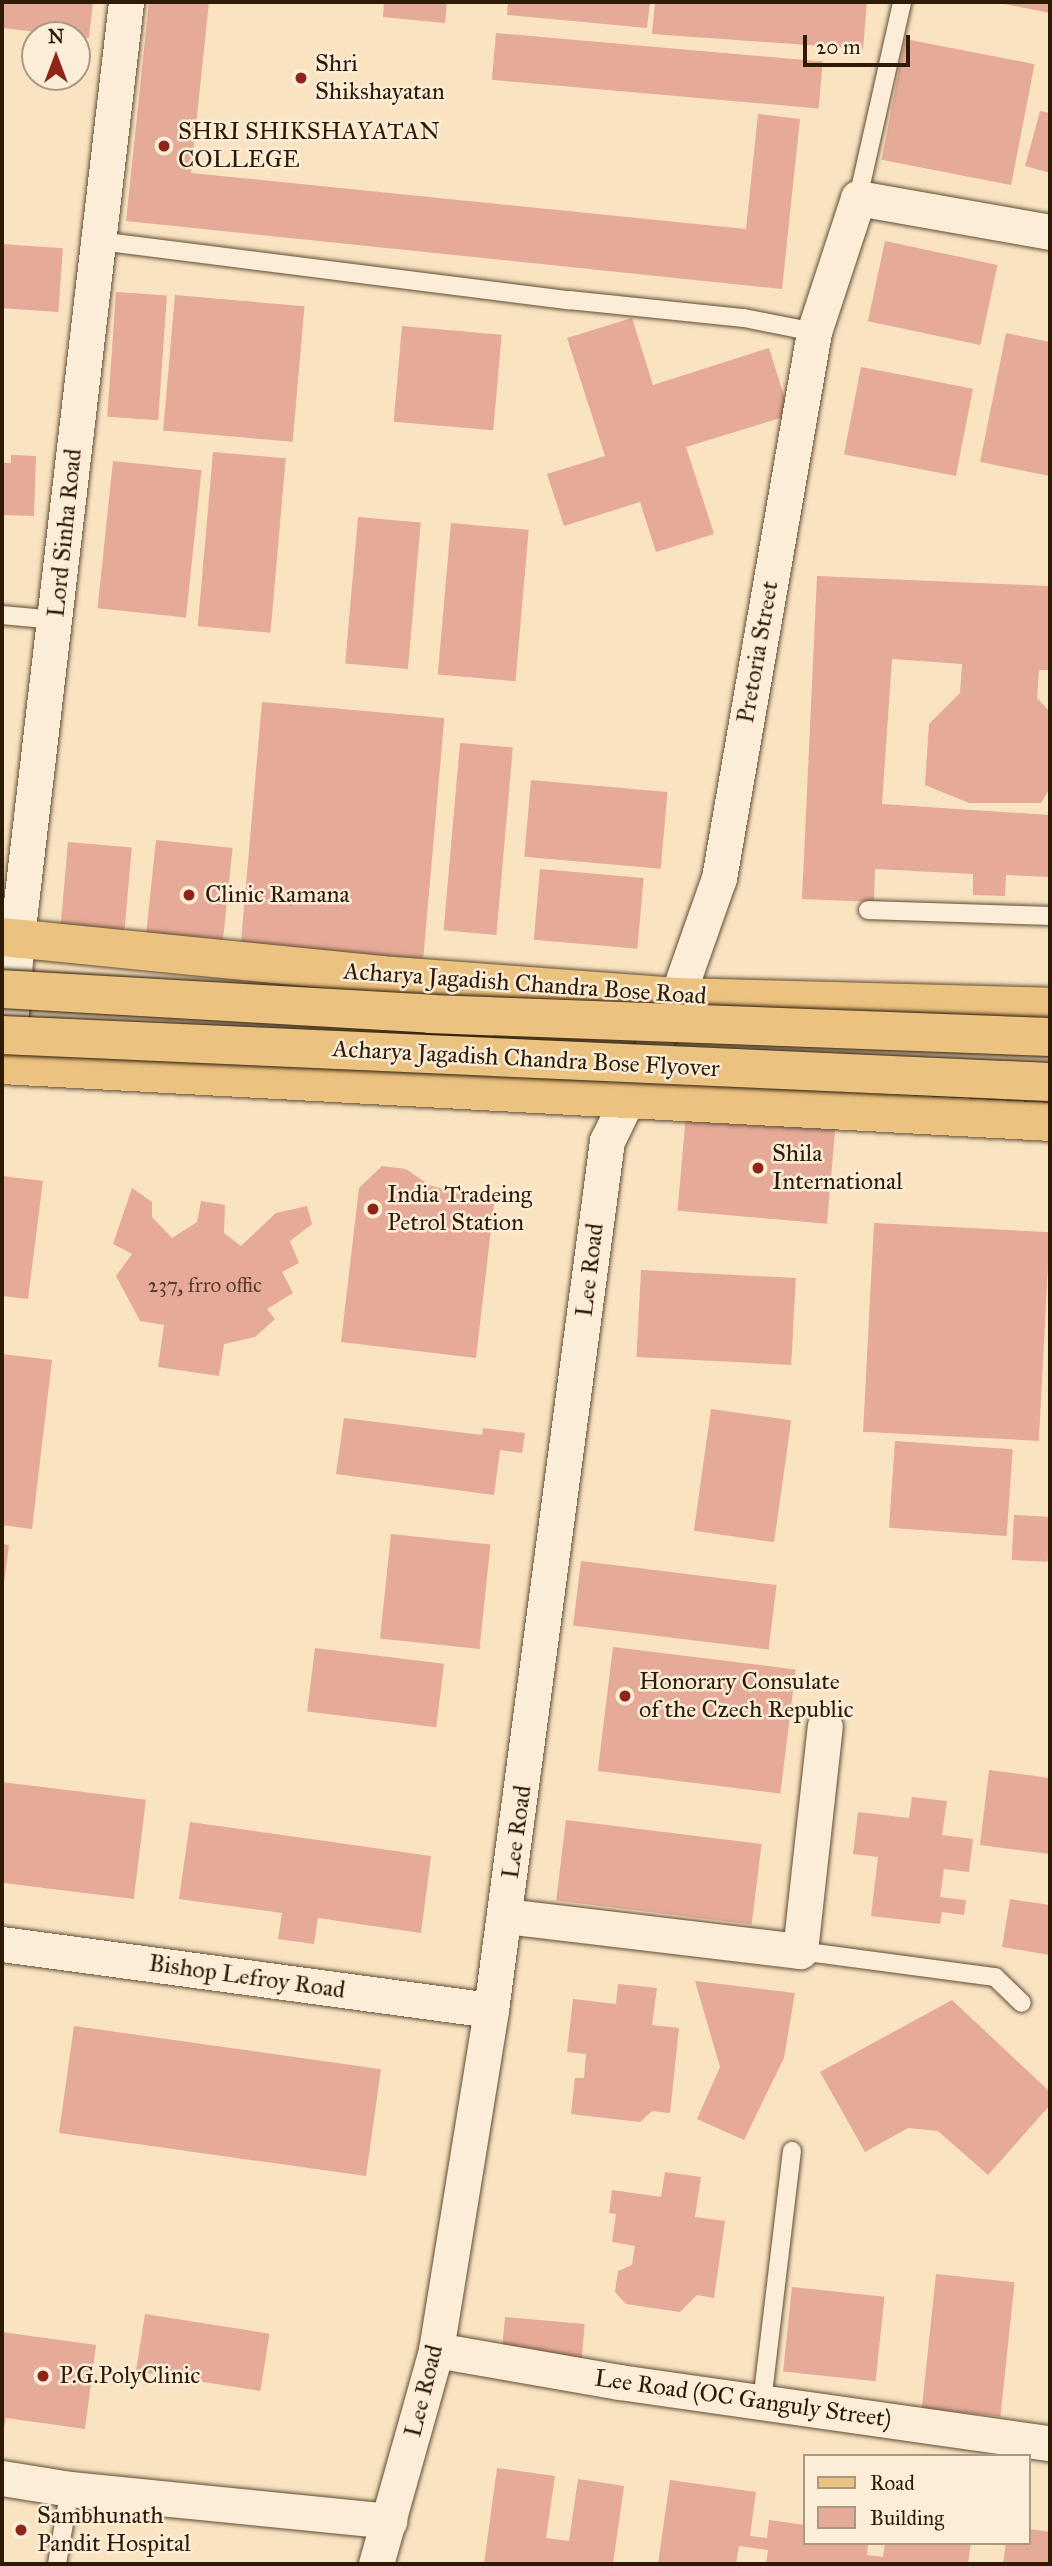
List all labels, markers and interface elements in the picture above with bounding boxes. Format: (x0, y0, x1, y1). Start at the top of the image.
north arrow (21, 21, 91, 91)
scale bar (807, 21, 914, 65)
text: N (48, 25, 64, 48)
text: 20 m (816, 34, 861, 60)
place label: Shri Shikshayatan (315, 50, 445, 106)
marker: Shri Shikshayatan (293, 70, 309, 86)
place label: SHRI SHIKSHAYATAN COLLEGE (178, 118, 440, 174)
marker: SHRI SHIKSHAYATAN COLLEGE (156, 138, 172, 154)
street label: Lord Sinha Road (42, 447, 88, 619)
street label: Pretoria Street (731, 579, 785, 725)
place label: Clinic Ramana (205, 881, 350, 909)
marker: Clinic Ramana (179, 885, 199, 905)
street label: Acharya Jagadish Chandra Bose Road (342, 957, 708, 1011)
street label: Acharya Jagadish Chandra Bose Flyover (332, 1034, 720, 1084)
place label: Shila International (772, 1140, 903, 1196)
marker: Shila International (750, 1160, 766, 1176)
place label: India Tradeing Petrol Station (387, 1181, 532, 1237)
marker: India Tradeing Petrol Station (365, 1201, 381, 1217)
street label: Lee Road (570, 1222, 610, 1318)
house number: 237, frro offic (148, 1272, 262, 1298)
place label: Honorary Consulate of the Czech Republic (639, 1668, 854, 1724)
marker: Honorary Consulate of the Czech Republic (617, 1688, 633, 1704)
street label: Lee Road (496, 1783, 538, 1881)
street label: Bishop Lefroy Road (147, 1949, 347, 2005)
street label: Lee Road (399, 2342, 449, 2440)
place label: P.G.PolyClinic (59, 2362, 200, 2390)
street label: Lee Road (OC Ganguly Street) (593, 2364, 893, 2434)
marker: P.G.PolyClinic (33, 2366, 53, 2386)
legend (804, 2454, 1031, 2545)
text: Road (870, 2470, 915, 2496)
place label: Sambhunath Pandit Hospital (37, 2502, 191, 2558)
text: Building (870, 2505, 944, 2531)
marker: Sambhunath Pandit Hospital (11, 2520, 31, 2540)

